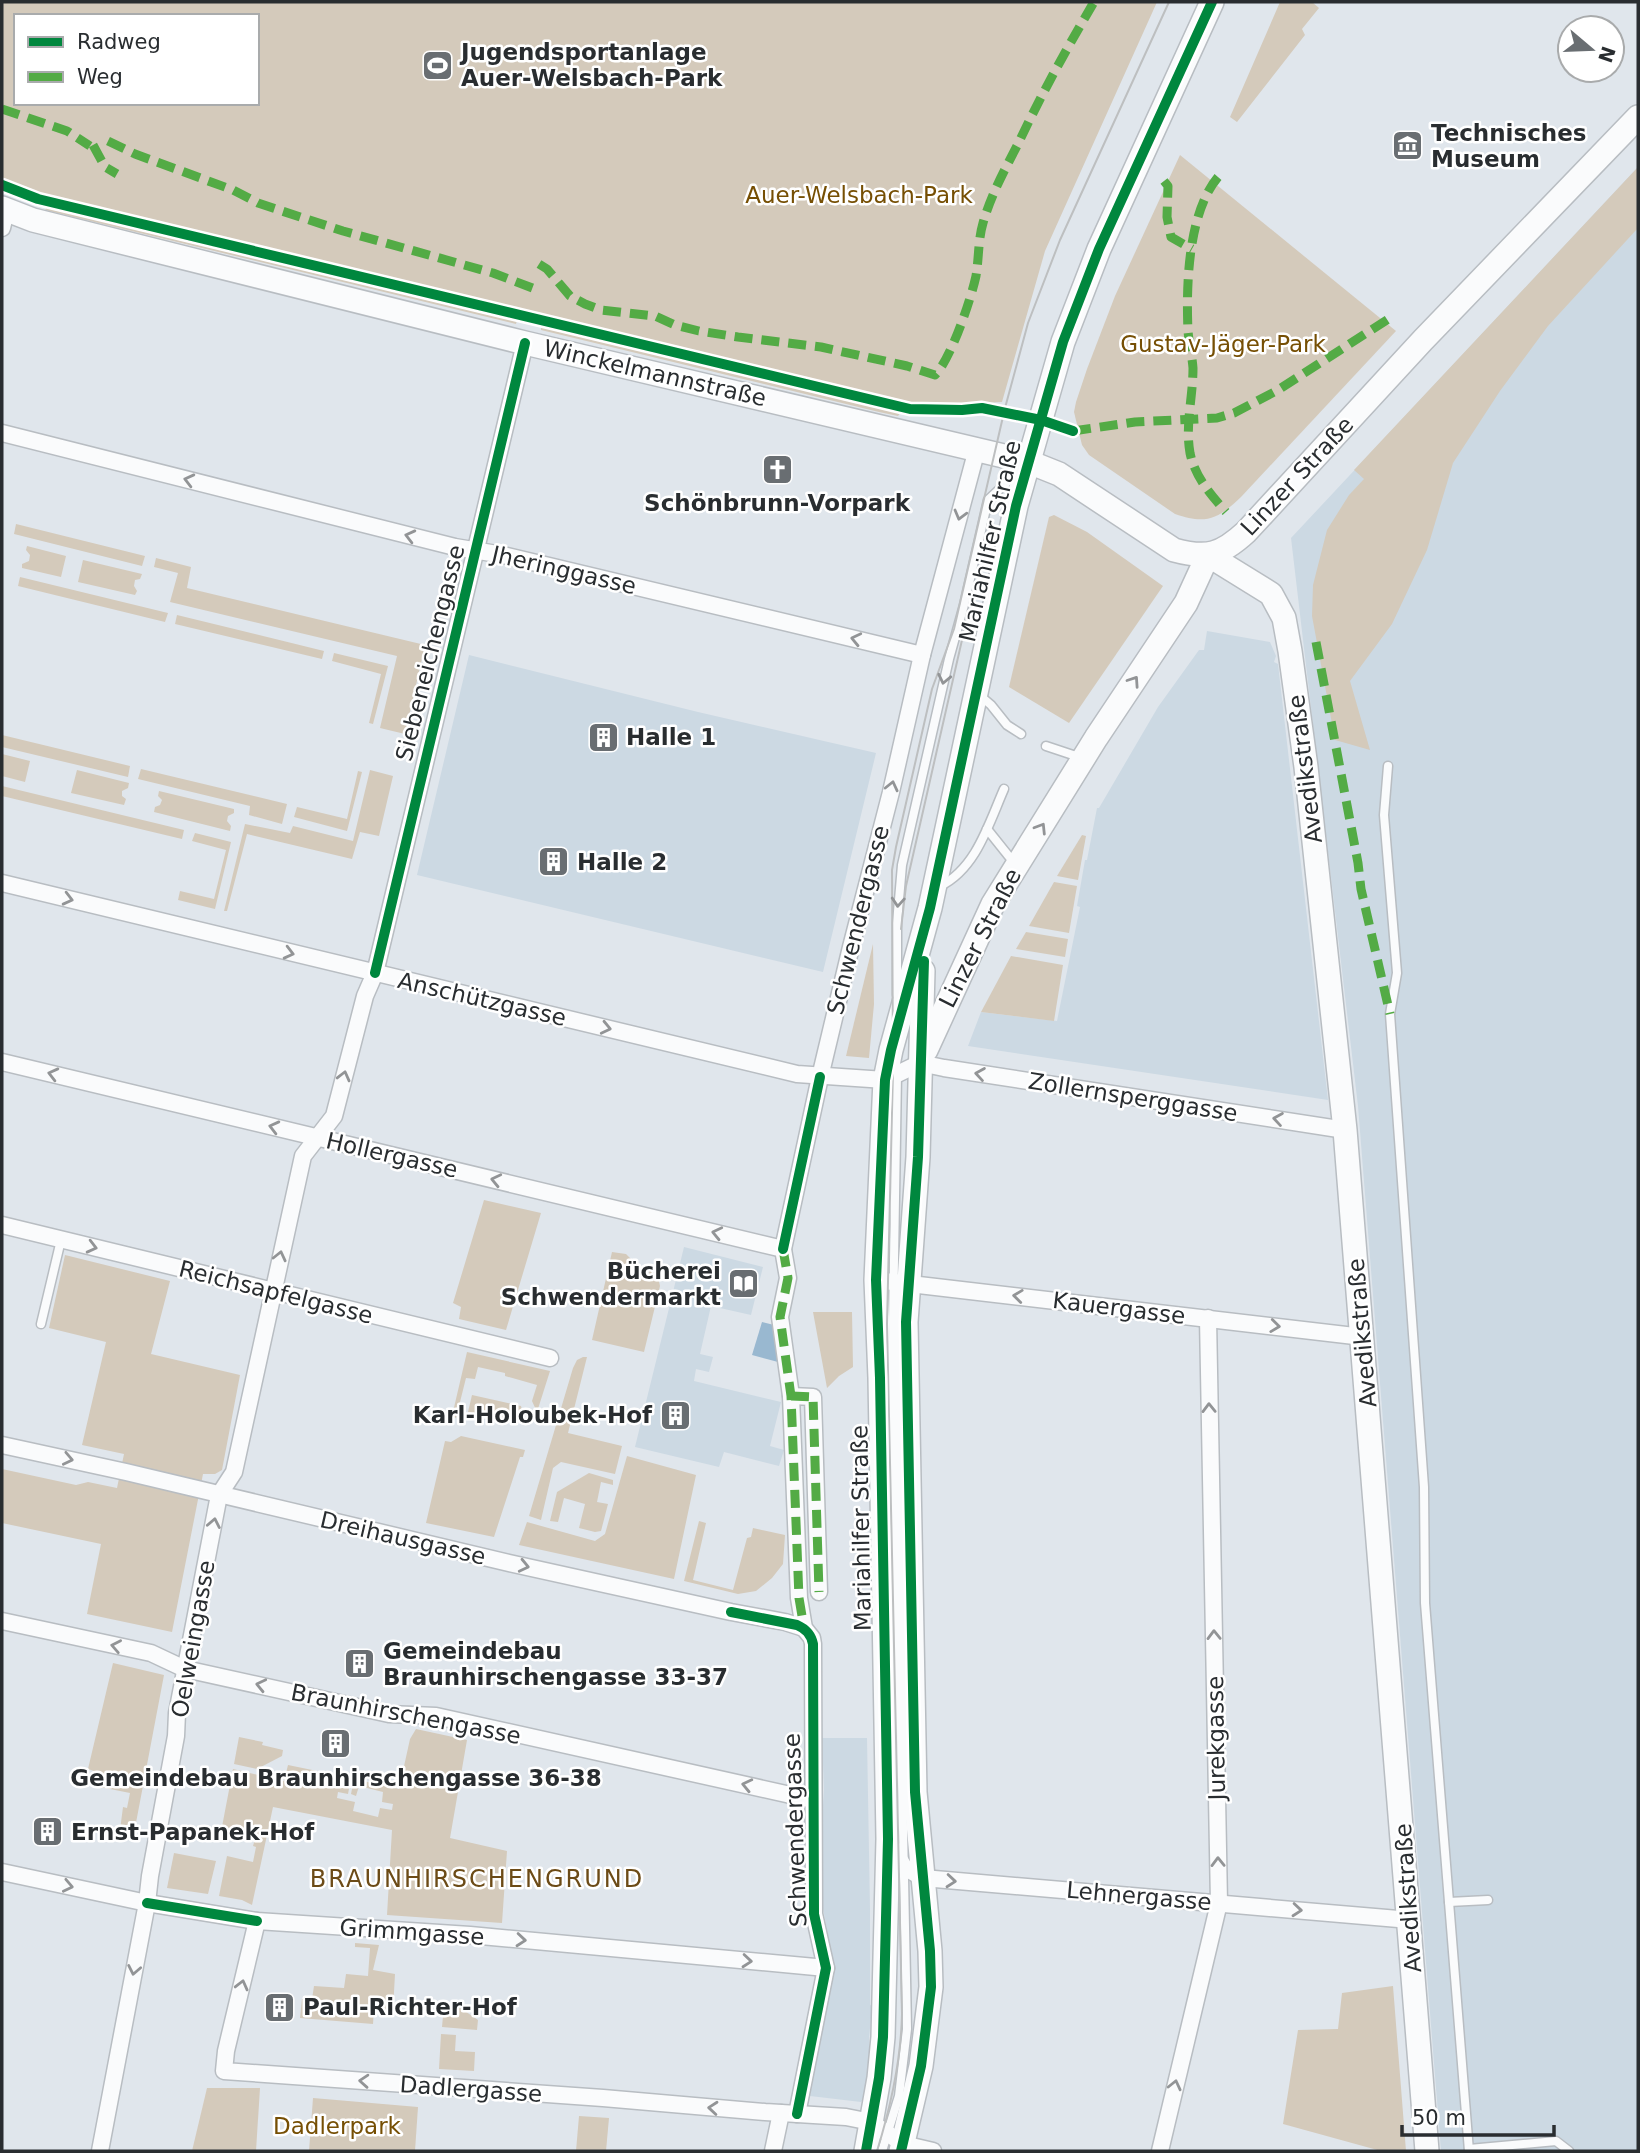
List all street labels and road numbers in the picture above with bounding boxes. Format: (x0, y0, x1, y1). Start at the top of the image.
street label: Winckelmannstraße (541, 335, 769, 411)
street label: Linzer Straße (1235, 411, 1359, 541)
street label: Mariahilfer Straße (954, 438, 1026, 644)
street label: Jheringgasse (487, 540, 639, 599)
street label: Siebeneichengasse (391, 542, 469, 764)
street label: Avedikstraße (1283, 693, 1327, 845)
street label: Schwendergasse (822, 823, 894, 1017)
street label: Linzer Straße (934, 864, 1026, 1012)
street label: Anschützgasse (395, 967, 569, 1031)
street label: Zollernsperggasse (1026, 1068, 1240, 1126)
street label: Hollergasse (324, 1127, 460, 1183)
street label: Reichsapfelgasse (176, 1255, 376, 1329)
street label: Avedikstraße (1343, 1257, 1381, 1409)
street label: Kauergasse (1051, 1287, 1187, 1329)
street label: Mariahilfer Straße (846, 1425, 876, 1631)
street label: Dreihausgasse (318, 1506, 488, 1570)
street label: Oelweingasse (166, 1558, 220, 1720)
street label: Jurekgasse (1202, 1675, 1230, 1803)
street label: Braunhirschengasse (289, 1679, 523, 1749)
street label: Schwendergasse (779, 1733, 811, 1927)
street label: Avedikstraße (1390, 1822, 1426, 1974)
street label: Lehnergasse (1065, 1877, 1213, 1915)
street label: Grimmgasse (339, 1914, 485, 1950)
street label: Dadlergasse (399, 2071, 543, 2107)

